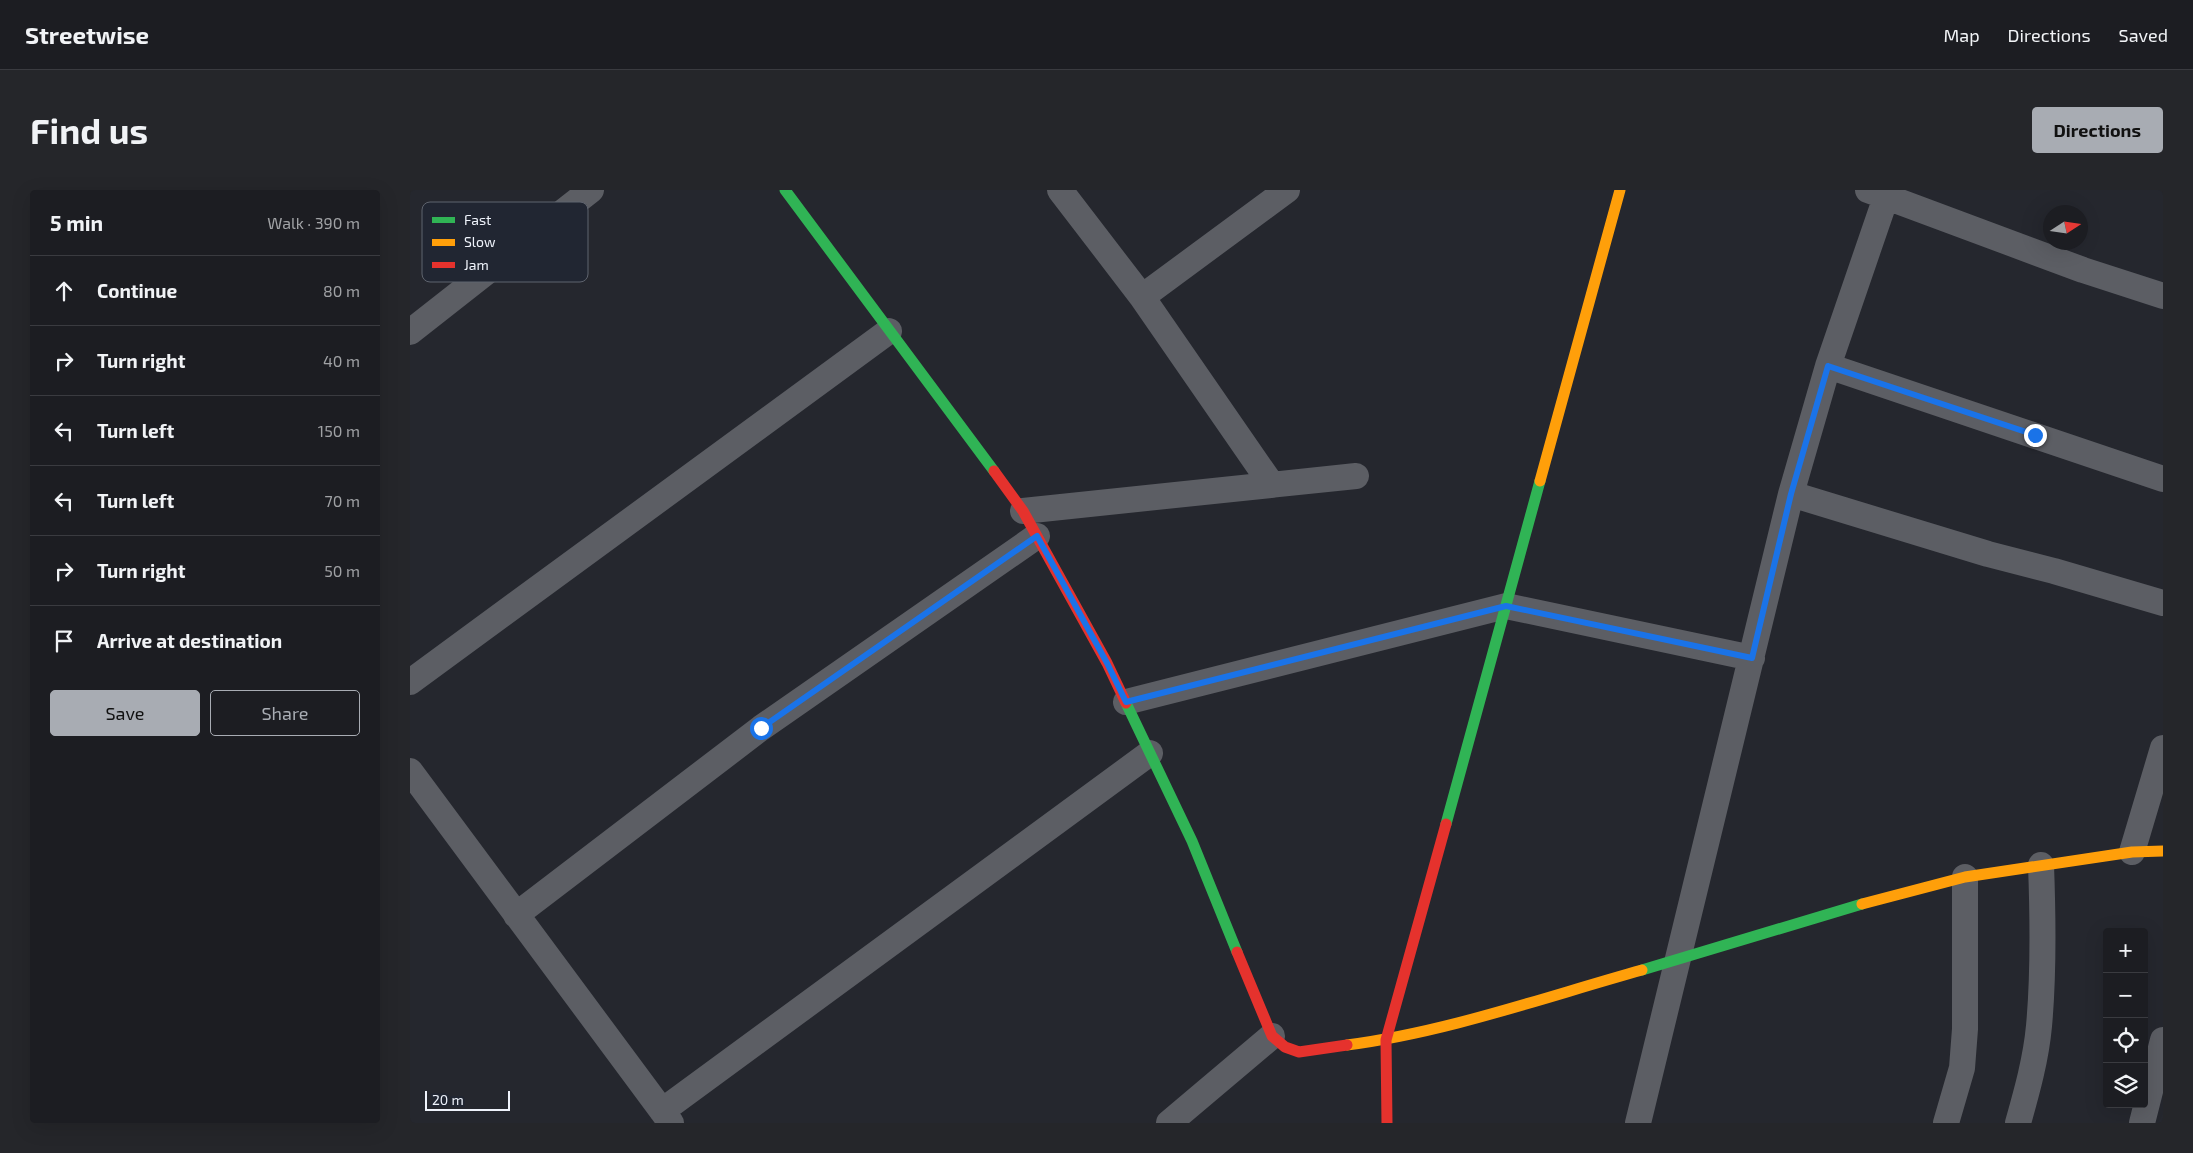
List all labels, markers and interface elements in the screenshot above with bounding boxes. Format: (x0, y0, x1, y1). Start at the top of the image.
text: Streetwise (25, 20, 149, 49)
text: Map (1943, 24, 1980, 46)
text: Directions (2008, 24, 2091, 46)
text: Saved (2119, 24, 2168, 46)
button: Directions (2032, 107, 2163, 153)
text: Find us (30, 109, 148, 151)
legend (422, 202, 588, 282)
north arrow (2043, 205, 2088, 250)
text: 5 min (50, 210, 103, 235)
text: Fast (464, 211, 491, 228)
text: Walk · 390 m (267, 213, 360, 232)
text: Slow (464, 233, 496, 250)
text: Jam (464, 256, 489, 273)
icon: ahead (50, 277, 78, 305)
text: Continue (97, 279, 177, 302)
text: 80 m (323, 281, 360, 300)
icon: right (50, 347, 78, 375)
text: Turn right (97, 349, 185, 372)
text: 40 m (323, 351, 360, 370)
icon: left (50, 417, 78, 445)
text: Turn left (97, 419, 174, 442)
text: 150 m (318, 421, 360, 440)
route end (2024, 424, 2047, 447)
icon: left (50, 487, 78, 515)
text: Turn left (97, 489, 174, 512)
text: 70 m (325, 491, 360, 510)
icon: right (50, 557, 78, 585)
text: Turn right (97, 559, 185, 582)
text: 50 m (324, 561, 360, 580)
icon: arrive (50, 627, 78, 655)
text: Arrive at destination (97, 629, 282, 652)
button: Save (50, 690, 200, 736)
button: Share (210, 690, 360, 736)
route start (750, 717, 773, 740)
map controls (2103, 928, 2148, 1108)
button: + (2103, 928, 2148, 973)
button: − (2103, 973, 2148, 1018)
button: locate (2103, 1018, 2148, 1063)
button: layers (2103, 1063, 2148, 1108)
scale bar (425, 1088, 510, 1111)
text: 20 m (432, 1091, 464, 1108)

